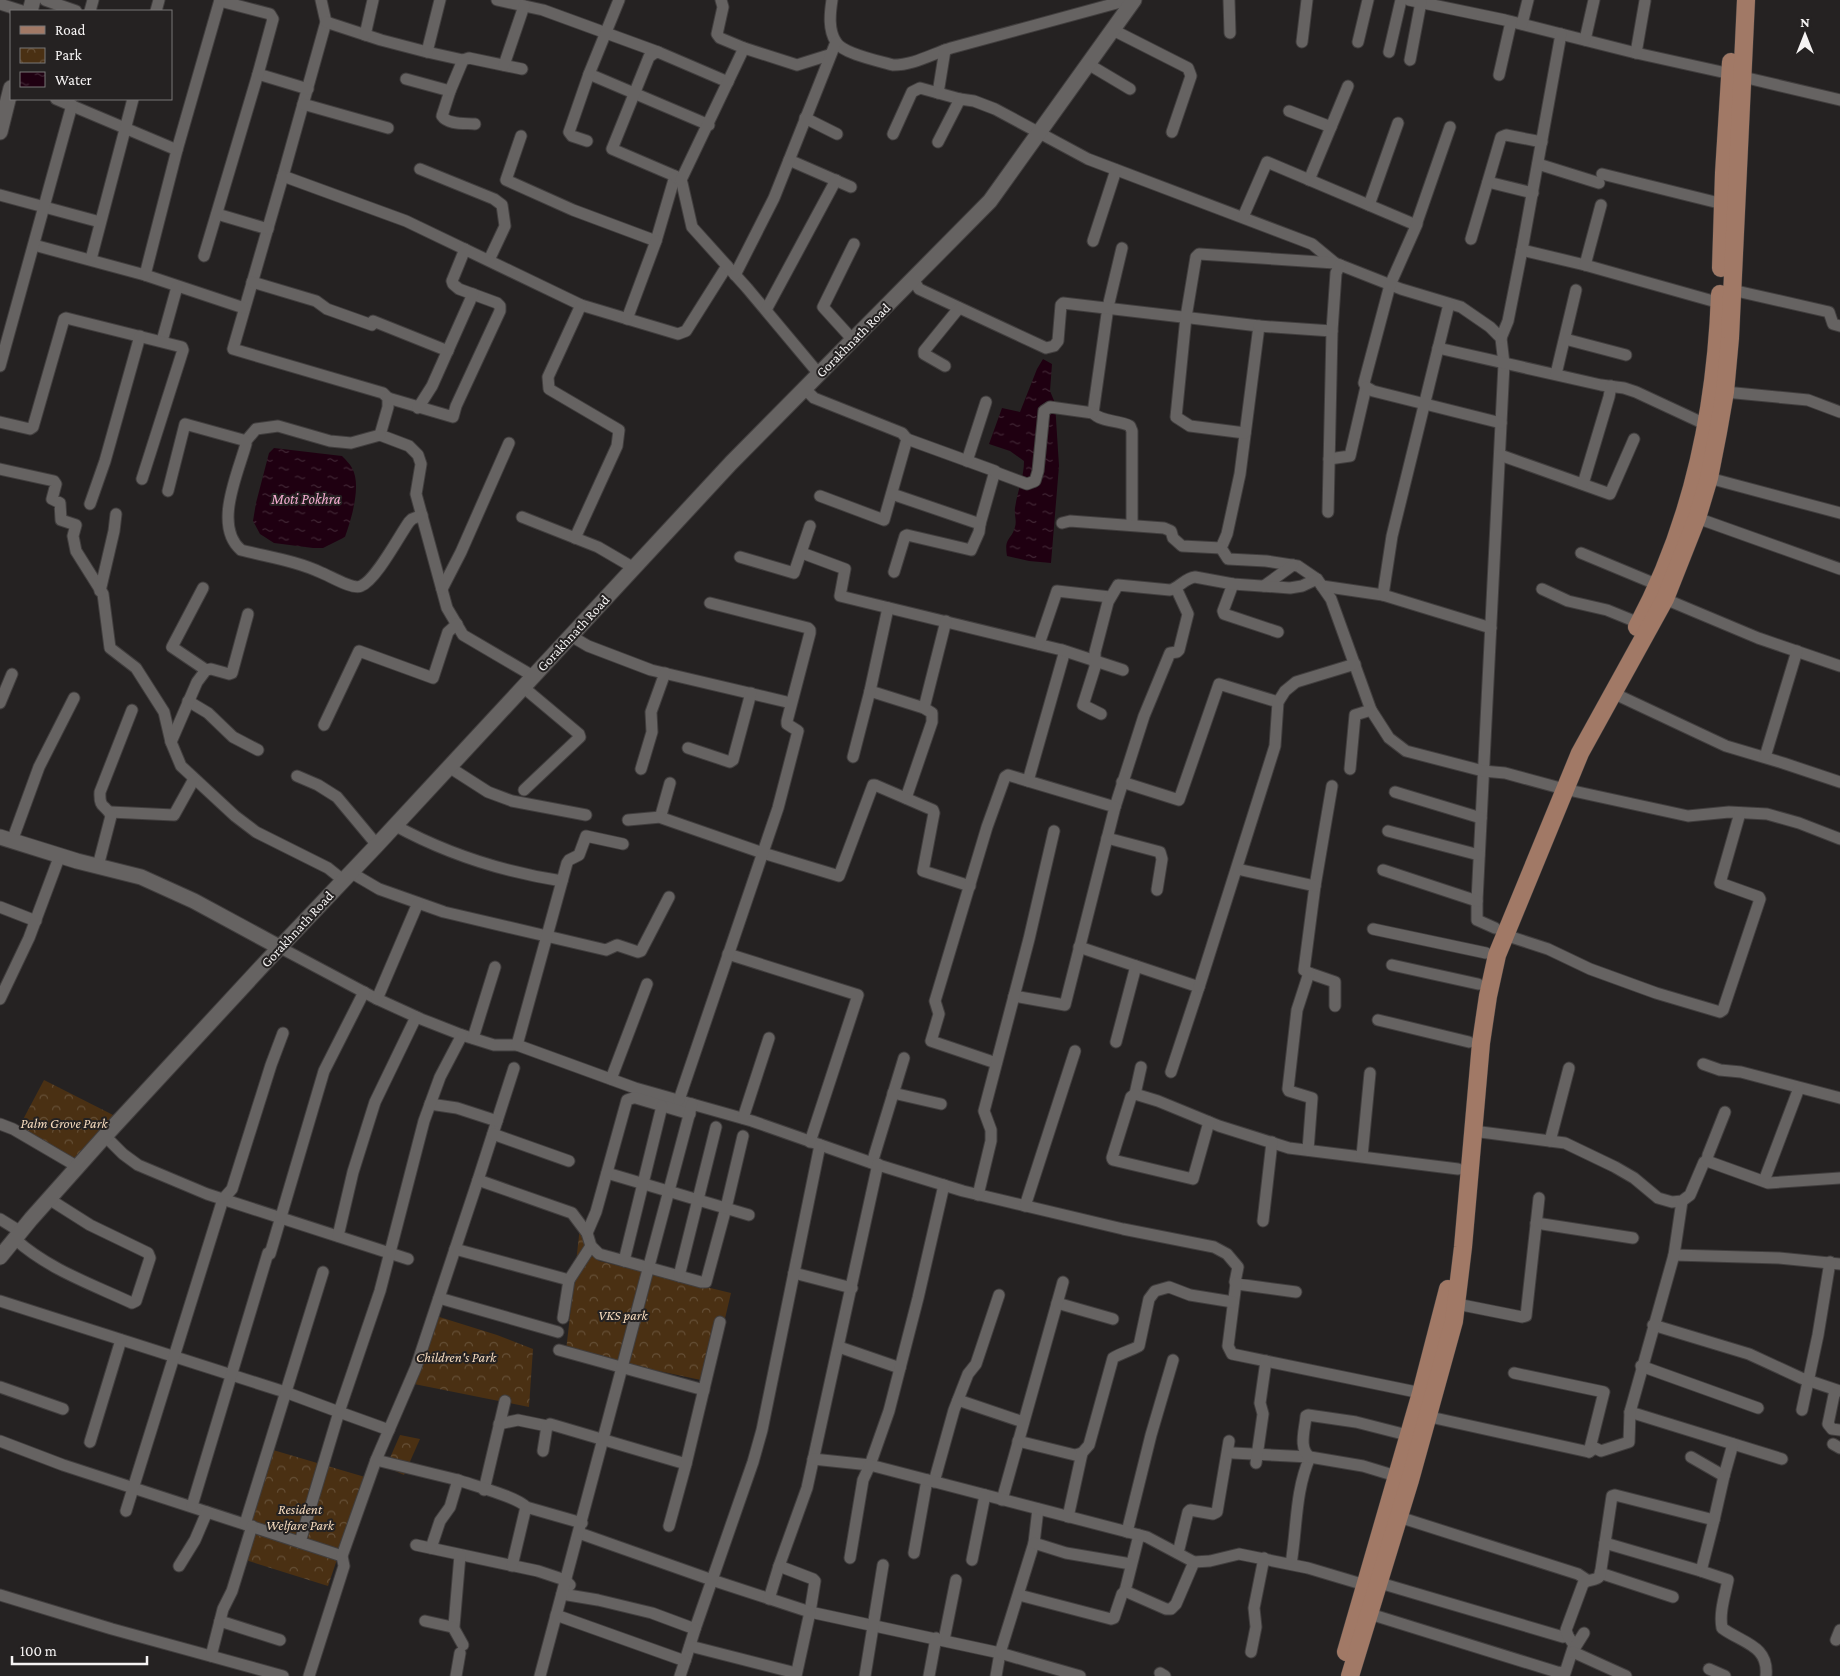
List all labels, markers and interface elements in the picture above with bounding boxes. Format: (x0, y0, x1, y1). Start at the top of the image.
legend (10, 10, 172, 100)
north arrow (1780, 10, 1830, 60)
text: N (1800, 14, 1810, 30)
text: Road (55, 22, 86, 38)
text: Park (55, 47, 82, 63)
text: Water (55, 72, 92, 88)
street label: Gorakhnath Road (813, 299, 894, 380)
water label: Moti Pokhra (270, 491, 341, 507)
street label: Gorakhnath Road (534, 591, 613, 674)
street label: Gorakhnath Road (258, 887, 337, 970)
park label: Palm Grove Park (20, 1115, 108, 1131)
park label: VKS park (598, 1307, 649, 1323)
park label: Children's Park (416, 1349, 497, 1365)
park label: Resident Welfare Park (266, 1501, 335, 1533)
scale bar (12, 1634, 148, 1666)
text: 100 m (20, 1643, 57, 1659)

